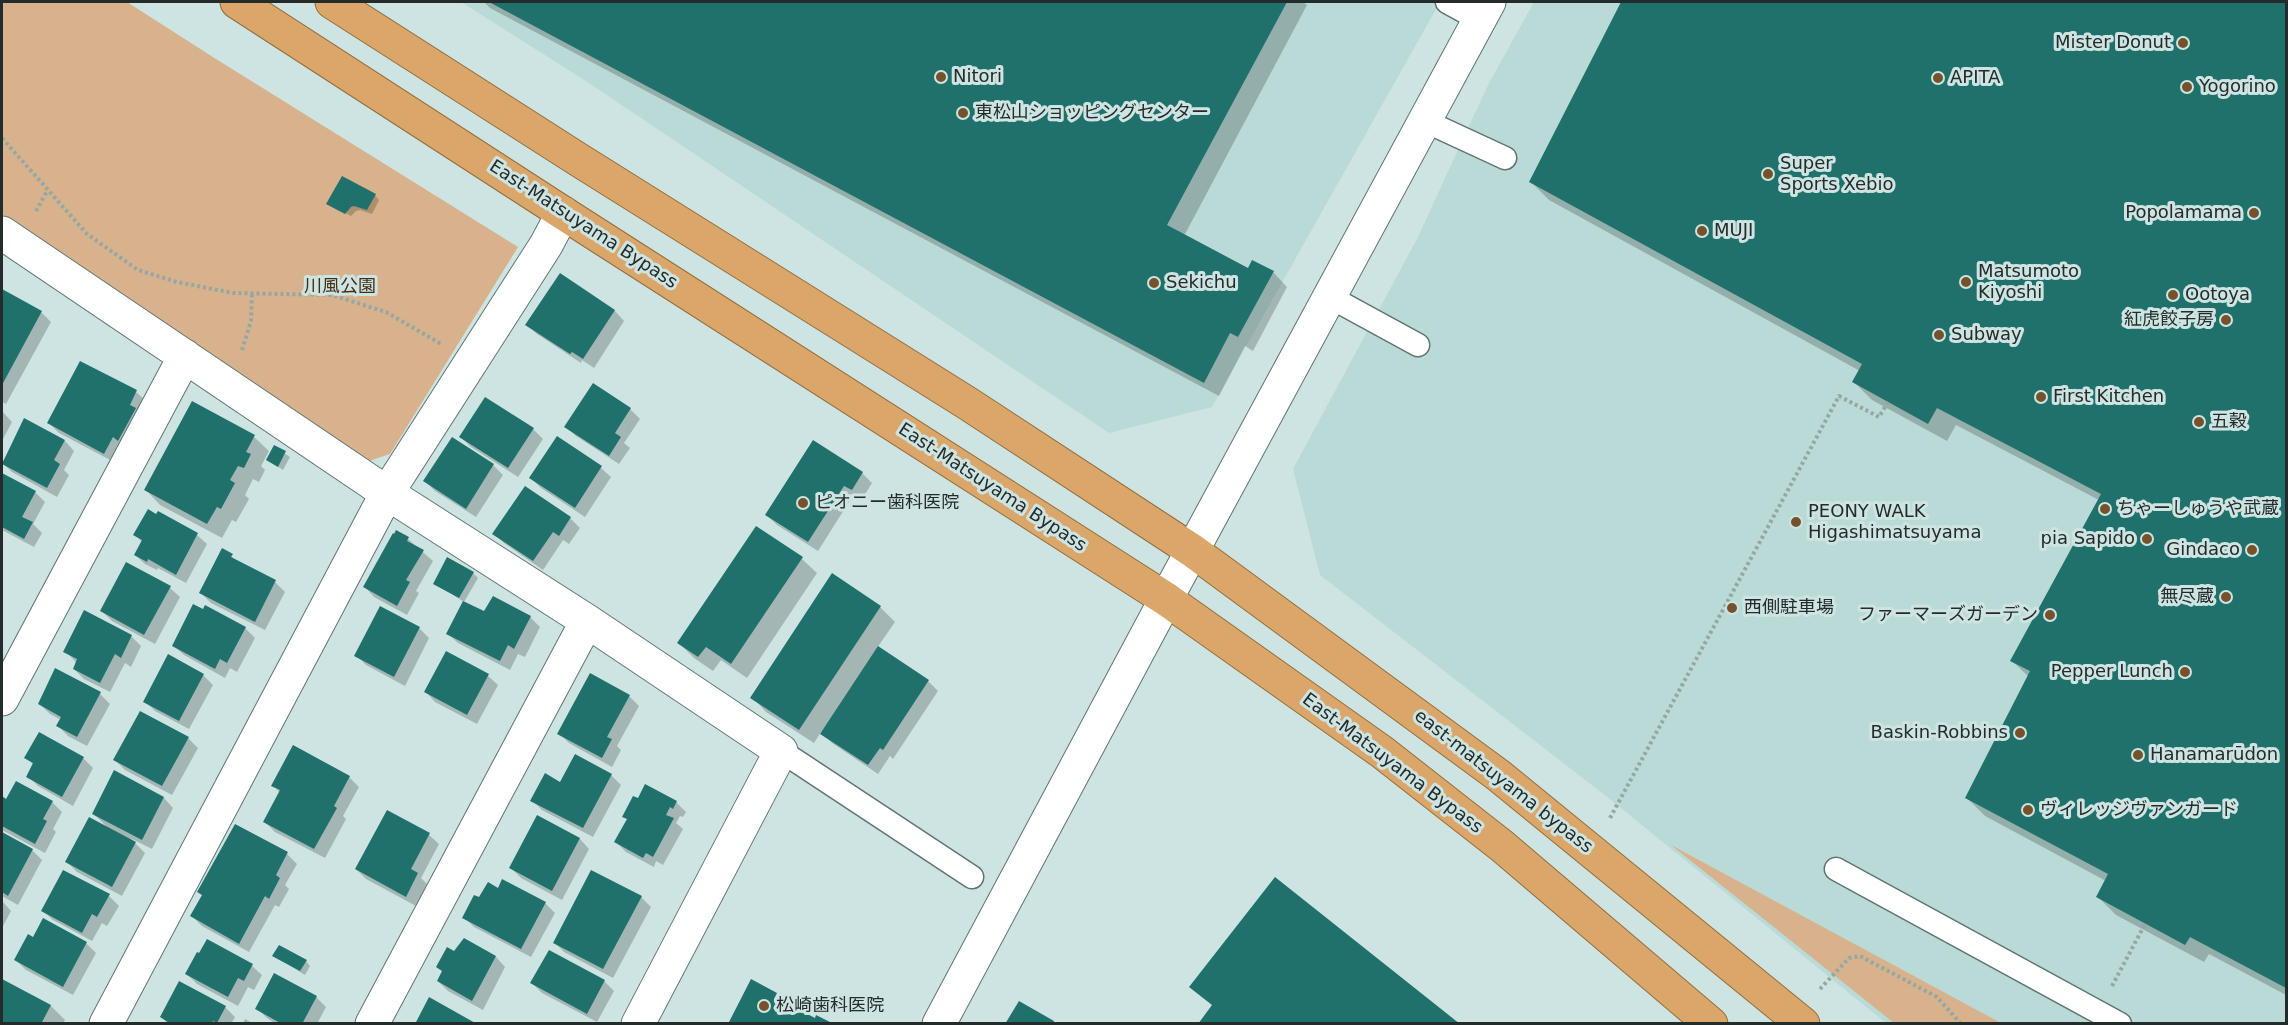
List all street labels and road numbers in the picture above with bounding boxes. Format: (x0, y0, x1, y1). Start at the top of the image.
street label: East-Matsuyama Bypass (485, 156, 681, 294)
street label: East-Matsuyama Bypass (894, 419, 1090, 557)
street label: East-Matsuyama Bypass (1298, 689, 1486, 839)
street label: east-matsuyama bypass (1409, 706, 1597, 858)

